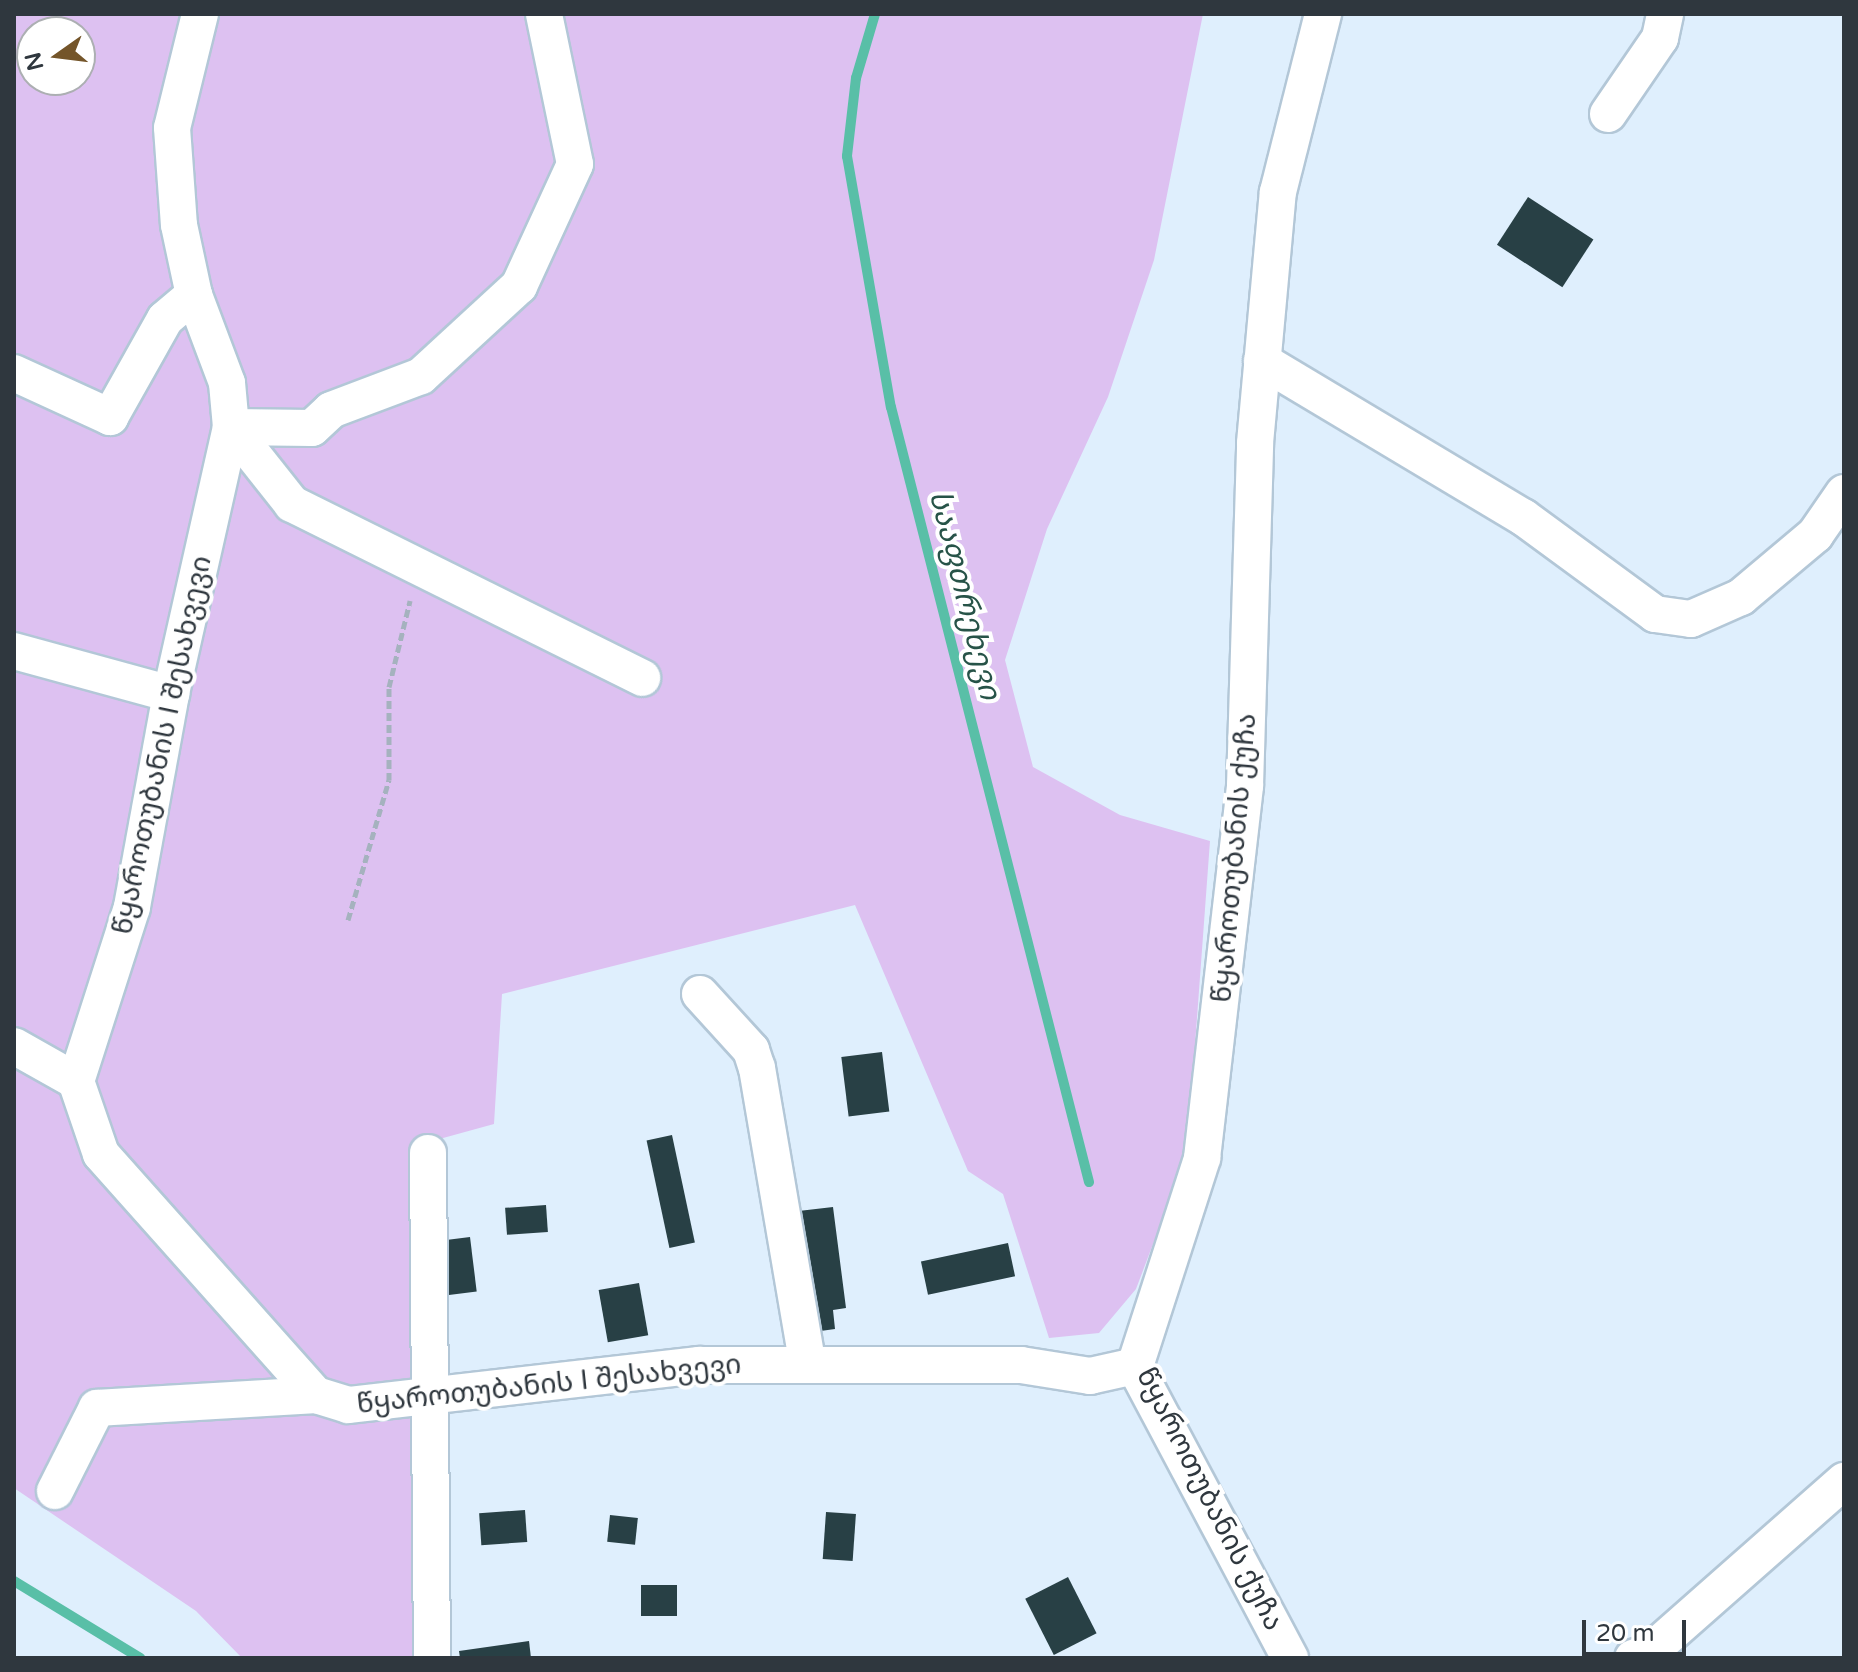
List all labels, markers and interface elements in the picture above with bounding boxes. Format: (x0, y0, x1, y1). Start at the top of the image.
north arrow (16, 16, 96, 96)
text: N (20, 50, 49, 73)
water label: სააფთრეხევი (921, 487, 1007, 703)
street label: წყაროთუბანის I შესახვევი (105, 553, 219, 937)
street label: წყაროთუბანის ქუჩა (1205, 712, 1263, 1004)
street label: წყაროთუბანის I შესახვევი (355, 1347, 743, 1421)
street label: წყაროთუბანის ქუჩა (1129, 1362, 1291, 1636)
scale bar (1586, 1604, 1690, 1654)
text: 20 m (1596, 1619, 1654, 1648)

